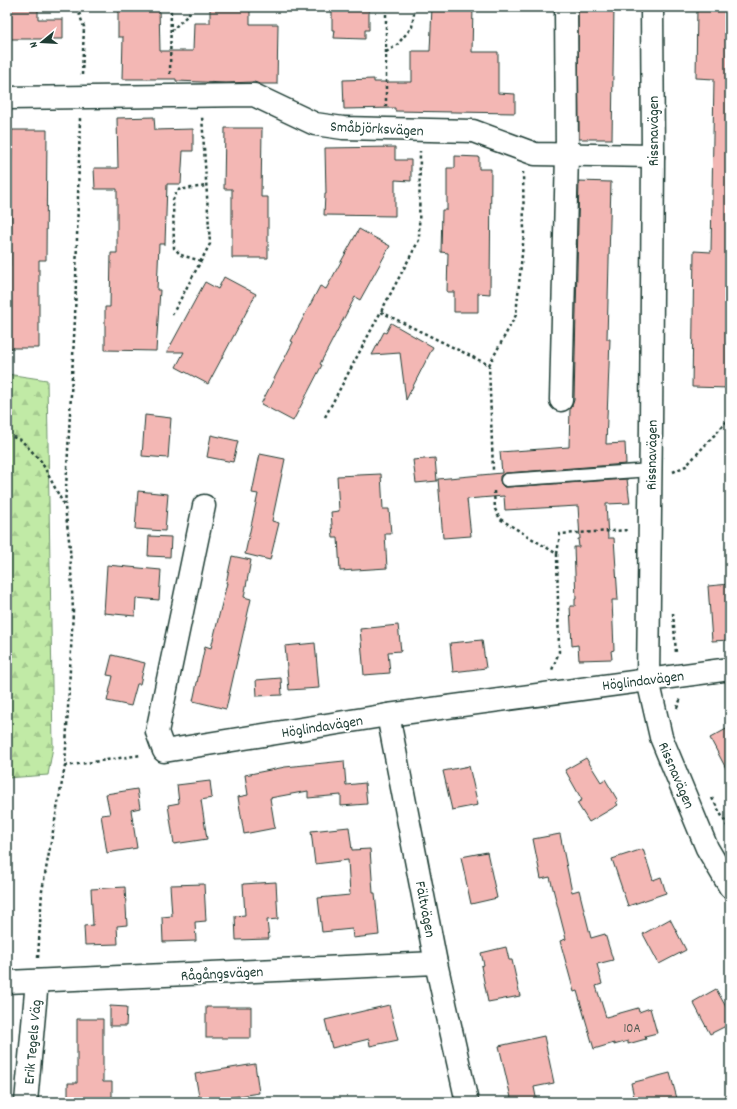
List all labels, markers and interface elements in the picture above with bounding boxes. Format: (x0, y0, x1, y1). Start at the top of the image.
north arrow (22, 22, 62, 62)
text: N (26, 39, 43, 50)
street label: Rissnavägen (644, 96, 666, 166)
street label: Småbjörksvägen (330, 117, 424, 143)
street label: Rissnavägen (641, 420, 665, 490)
street label: Höglindavägen (601, 666, 685, 698)
street label: Höglindavägen (280, 711, 365, 745)
street label: Rissnavägen (651, 739, 699, 813)
street label: Fältvägen (408, 879, 440, 940)
street label: Rågångsvägen (180, 962, 264, 988)
street label: Erik Tegels Väg (19, 999, 49, 1086)
house number: 10A (623, 1020, 641, 1039)

